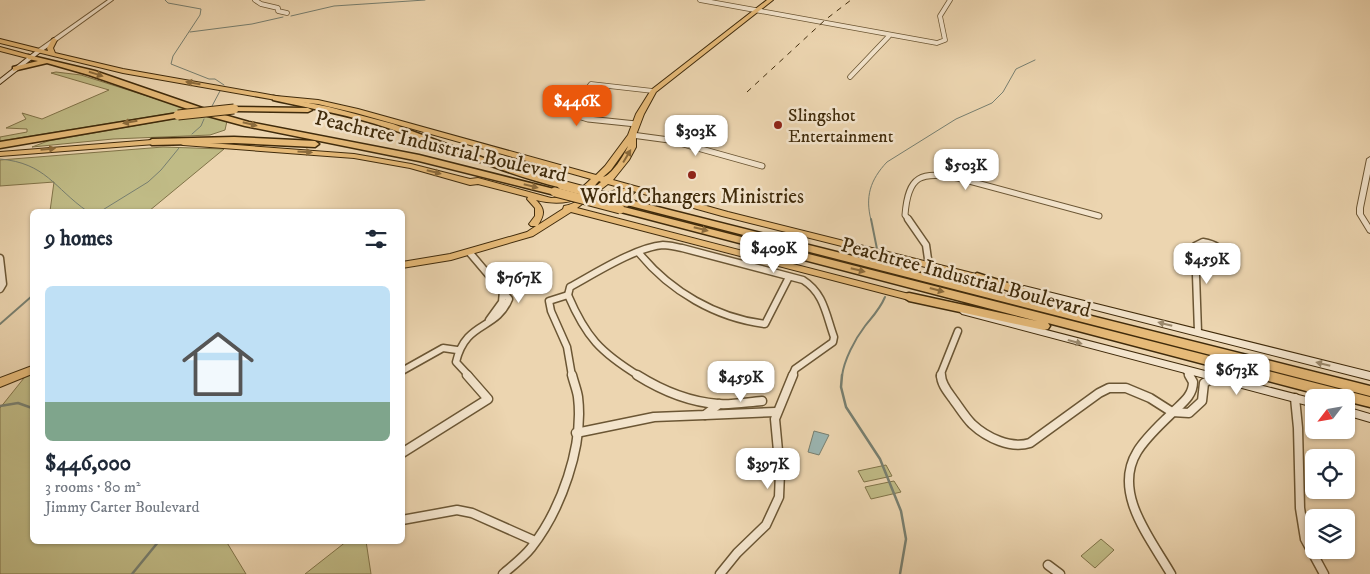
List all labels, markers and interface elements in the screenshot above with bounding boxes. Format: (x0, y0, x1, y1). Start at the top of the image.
one-way arrow (88, 71, 103, 79)
one-way arrow (185, 79, 201, 87)
pin: $446K (542, 84, 612, 127)
text: $446K (554, 91, 600, 111)
street label: Peachtree Industrial Boulevard (312, 105, 570, 189)
place label: Slingshot Entertainment (788, 105, 894, 148)
pin: $303K (661, 114, 731, 157)
one-way arrow (121, 119, 137, 127)
marker: Slingshot Entertainment (772, 119, 784, 131)
one-way arrow (243, 120, 258, 128)
text: $303K (676, 121, 716, 141)
one-way arrow (41, 145, 57, 153)
one-way arrow (298, 148, 314, 156)
pin: $503K (931, 148, 1001, 191)
one-way arrow (622, 149, 631, 162)
text: $503K (945, 155, 987, 175)
one-way arrow (427, 169, 442, 177)
marker: World Changers Ministries (686, 169, 698, 181)
one-way arrow (524, 182, 539, 190)
place label: World Changers Ministries (579, 184, 804, 210)
icon: filters (362, 225, 390, 253)
text: 9 homes (45, 226, 113, 252)
one-way arrow (693, 226, 708, 234)
pin: $409K (739, 232, 809, 274)
street label: Peachtree Industrial Boulevard (838, 232, 1094, 324)
text: $409K (751, 238, 797, 258)
pin: $459K (1172, 242, 1242, 285)
text: $459K (1184, 249, 1230, 269)
pin: $767K (484, 262, 554, 304)
one-way arrow (851, 266, 866, 274)
text: $767K (496, 268, 542, 288)
one-way arrow (929, 287, 944, 295)
icon: home (173, 319, 263, 409)
one-way arrow (1158, 320, 1173, 328)
one-way arrow (1067, 338, 1082, 346)
pin: $673K (1202, 354, 1272, 396)
one-way arrow (1315, 359, 1330, 367)
pin: $459K (706, 360, 776, 403)
text: $673K (1216, 360, 1258, 380)
text: $459K (718, 367, 764, 387)
north arrow (1305, 389, 1355, 439)
map controls (1305, 389, 1355, 559)
pin: $397K (733, 448, 803, 490)
button: locate (1305, 449, 1355, 499)
text: $446,000 (45, 451, 131, 477)
text: $397K (747, 454, 789, 474)
text: 3 rooms · 80 m² (45, 477, 141, 497)
text: Jimmy Carter Boulevard (45, 497, 199, 517)
button: layers (1305, 509, 1355, 559)

